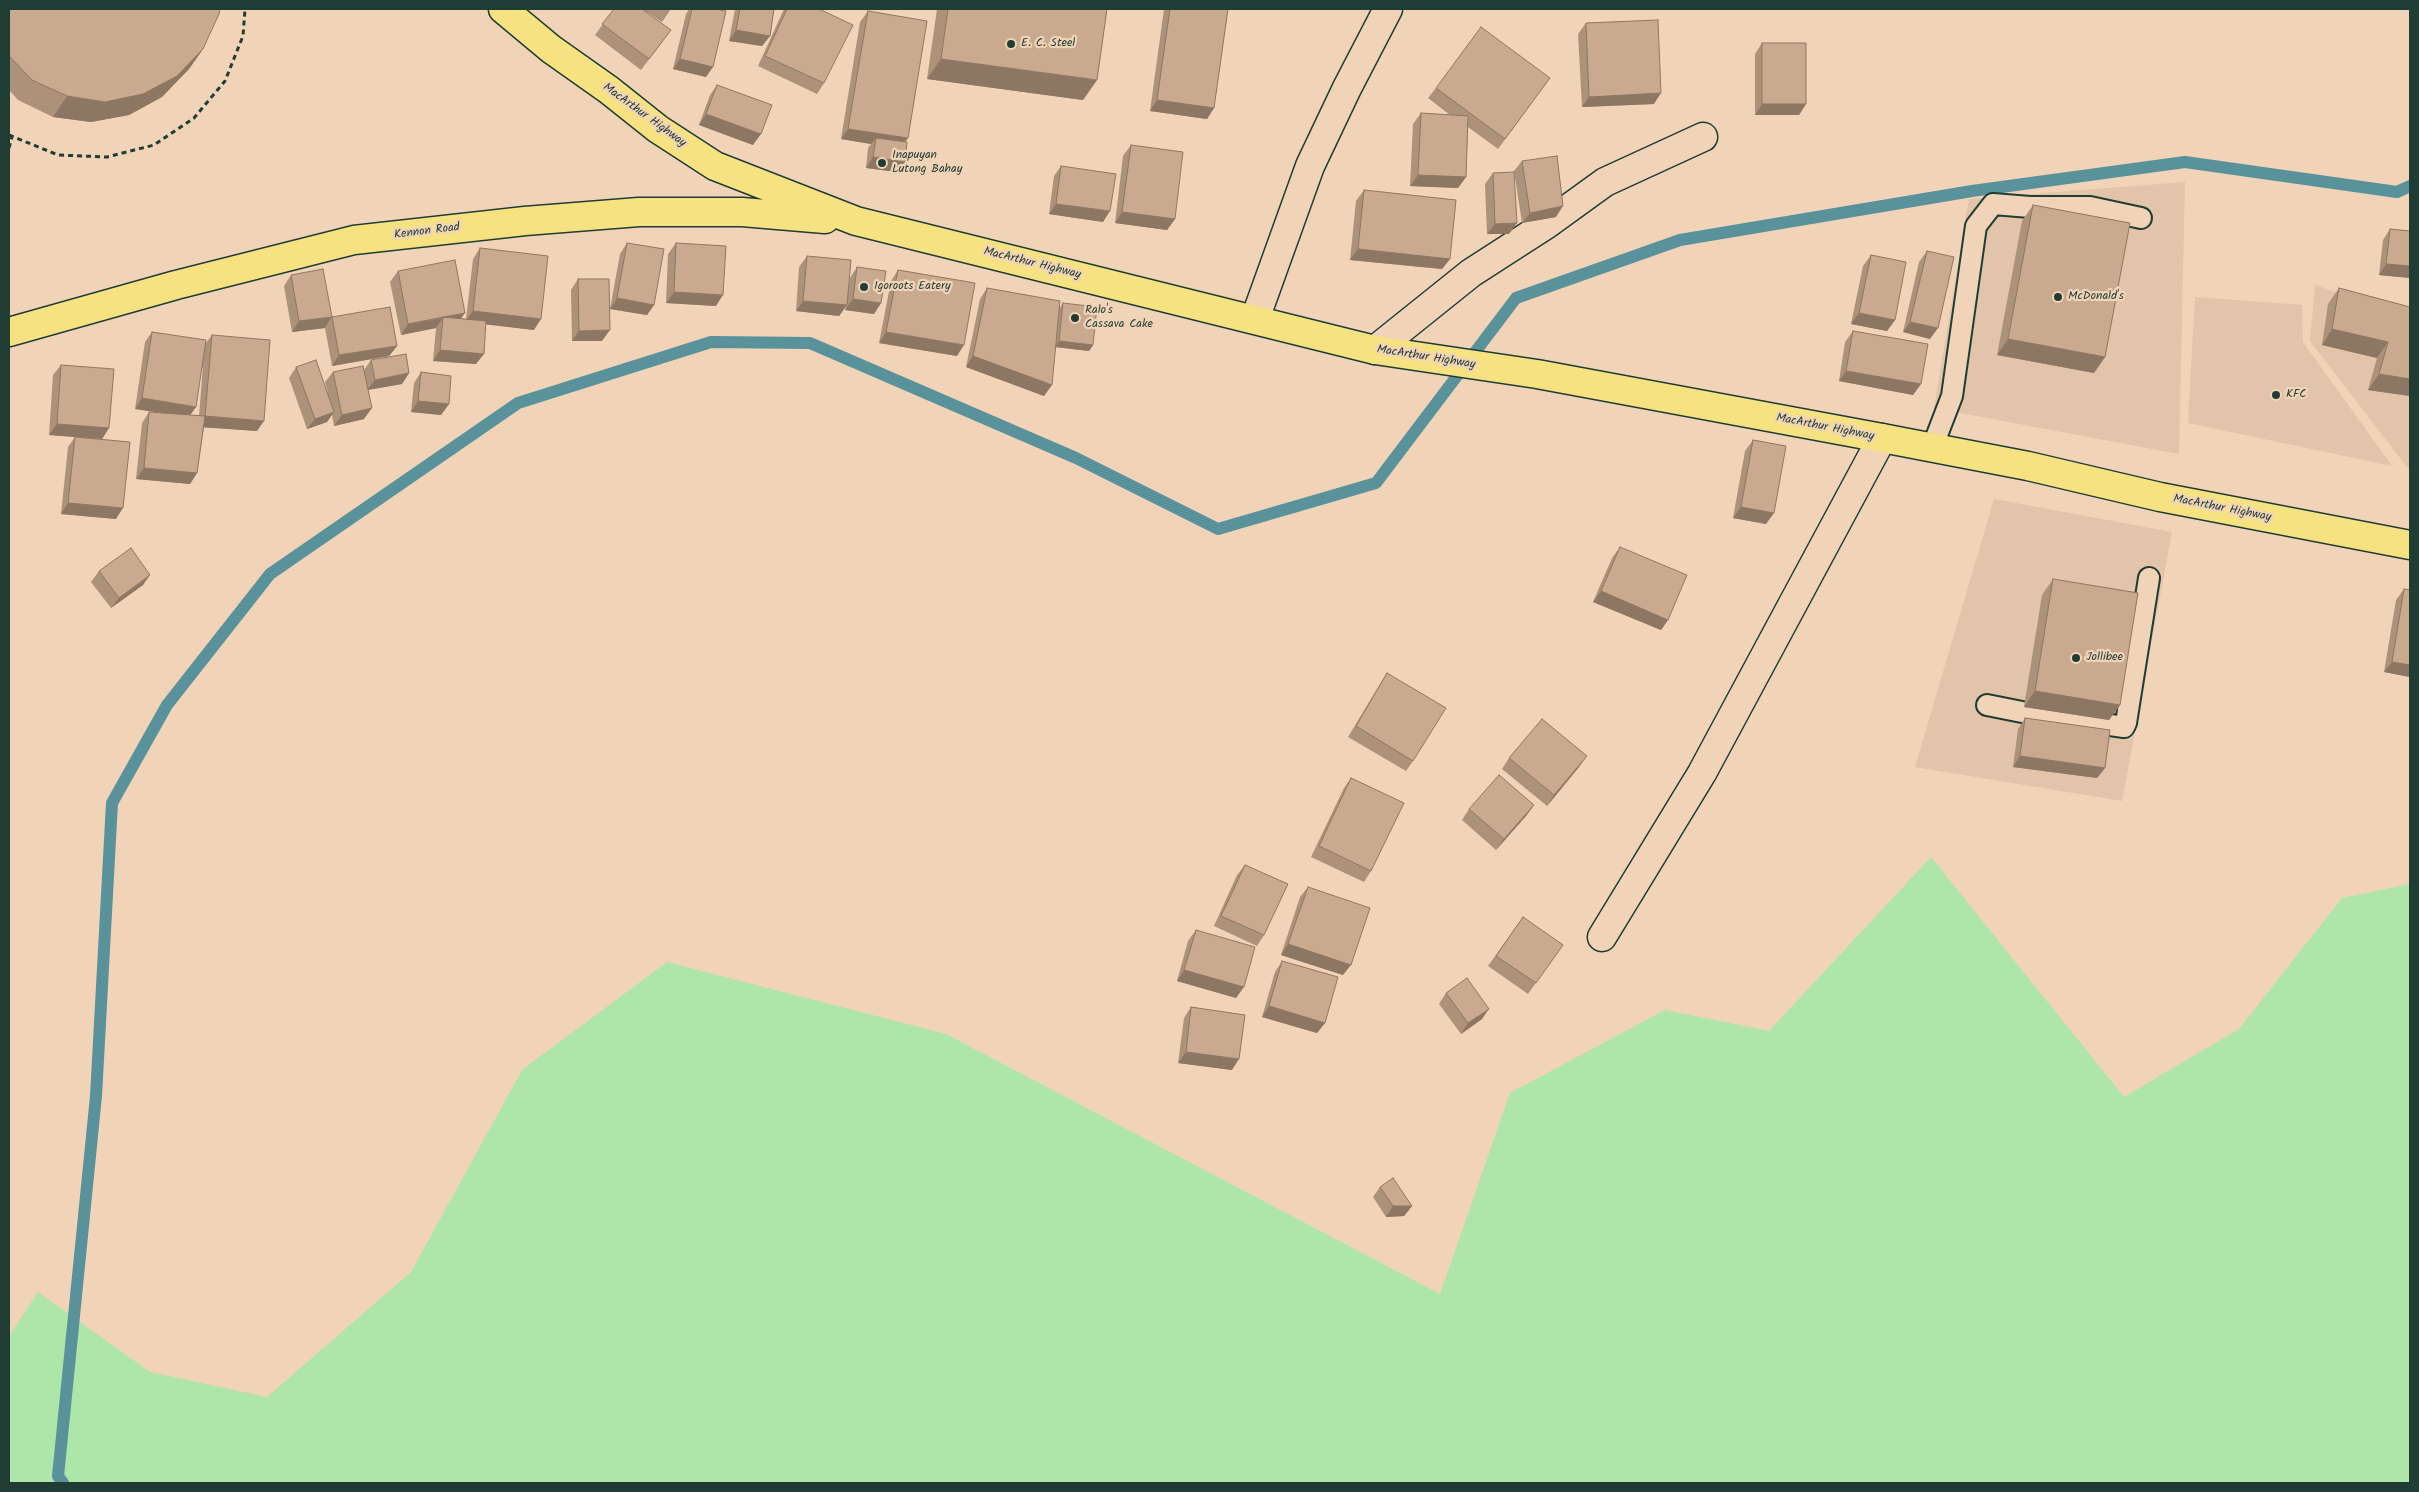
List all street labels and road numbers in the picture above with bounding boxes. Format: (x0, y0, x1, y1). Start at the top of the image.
street label: MacArthur Highway (599, 81, 689, 151)
street label: Kennon Road (393, 221, 461, 243)
street label: MacArthur Highway (982, 245, 1082, 283)
street label: MacArthur Highway (1376, 343, 1476, 373)
street label: MacArthur Highway (1775, 411, 1875, 445)
street label: MacArthur Highway (2172, 492, 2272, 526)

